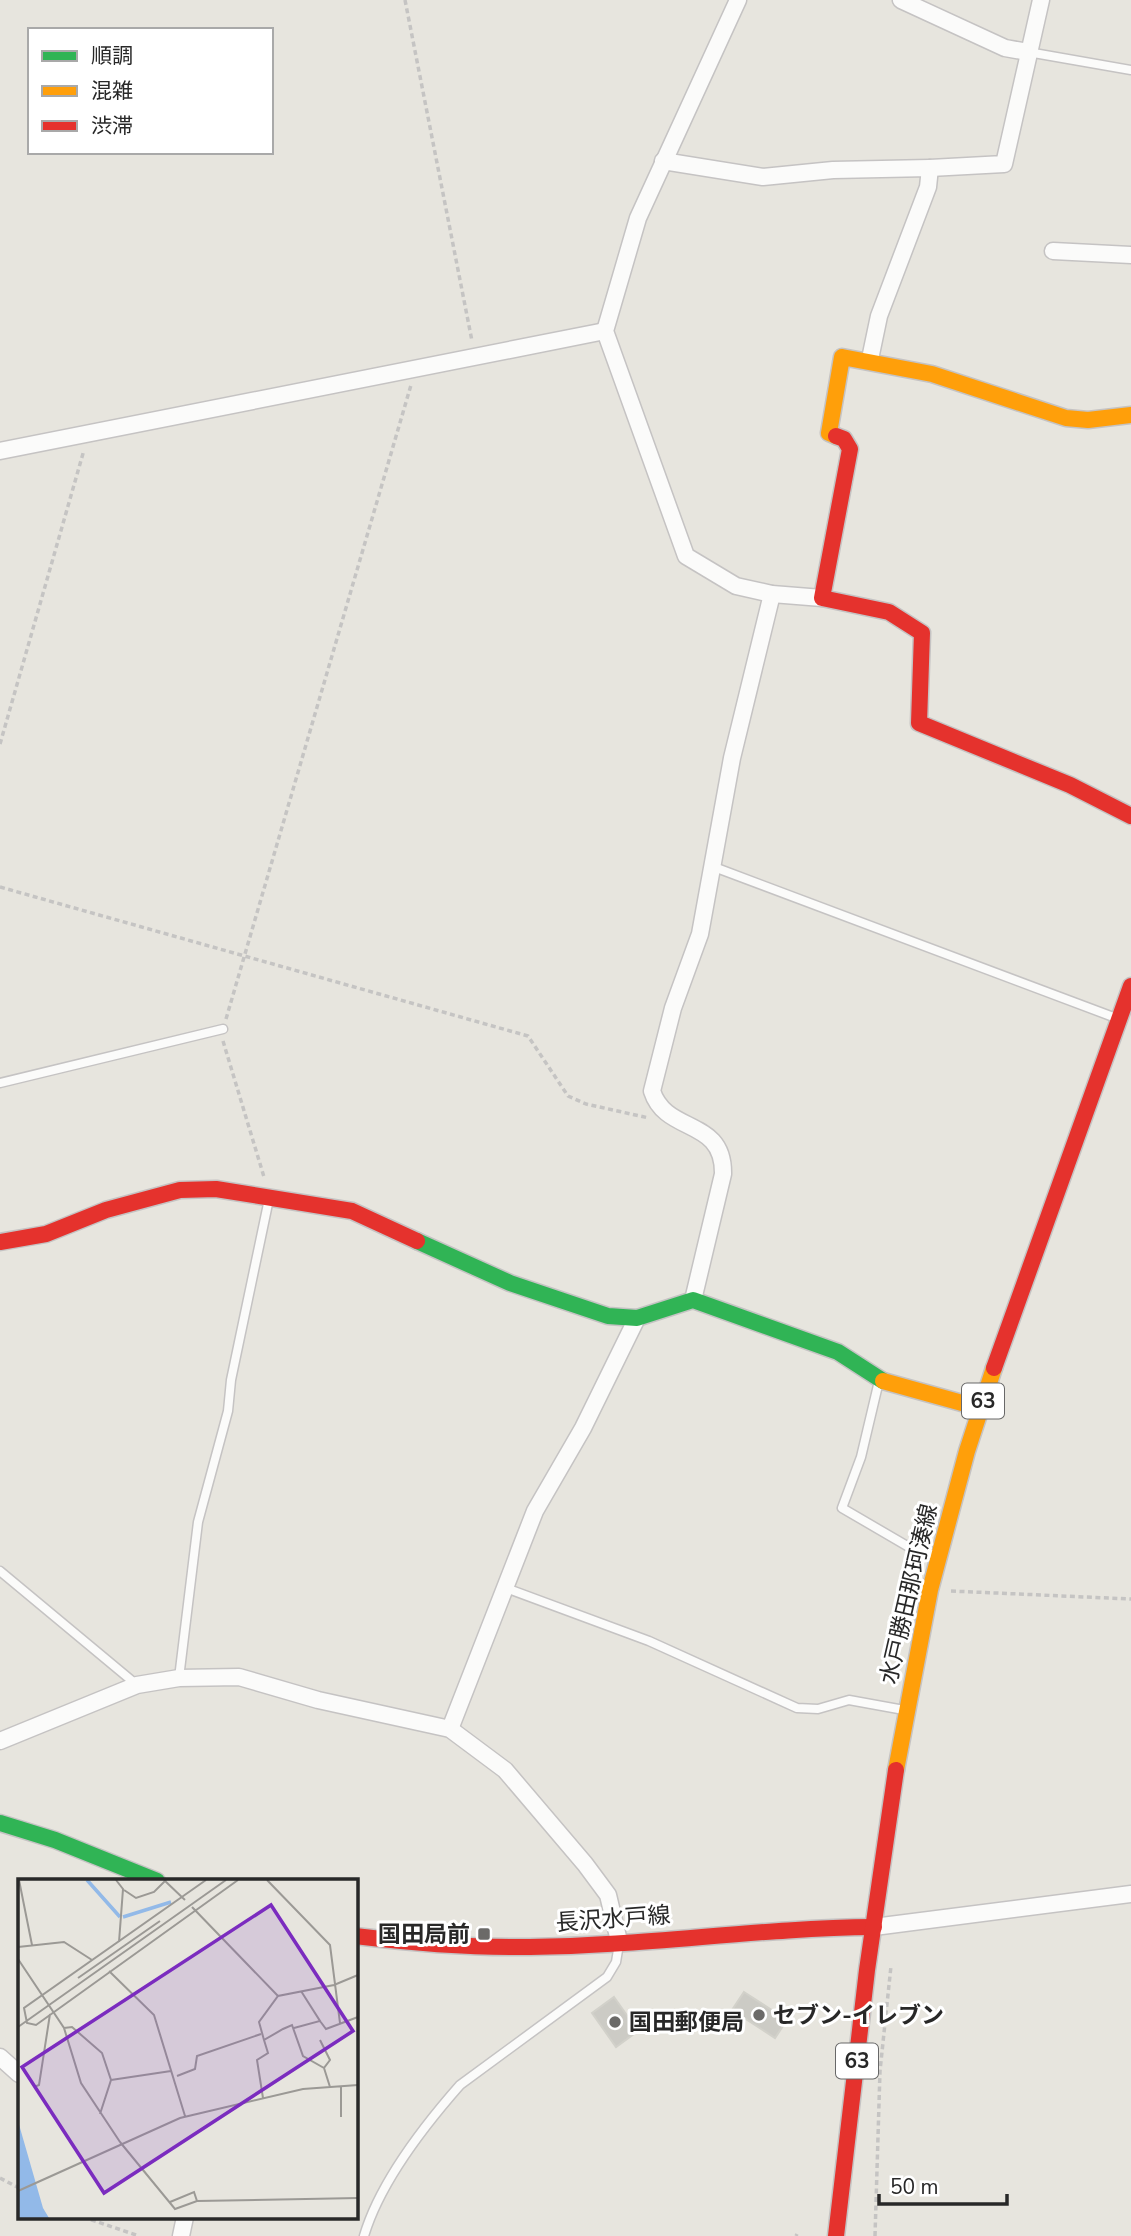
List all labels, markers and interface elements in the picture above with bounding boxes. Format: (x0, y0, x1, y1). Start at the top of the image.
legend (28, 28, 273, 154)
text: 順調 (91, 42, 133, 70)
text: 混雑 (91, 77, 133, 105)
text: 渋滞 (91, 112, 133, 140)
road number: 63 (962, 1384, 1004, 1418)
street label: 水戸勝田那珂湊線 (873, 1501, 945, 1687)
inset map (18, 1879, 357, 2218)
street label: 長沢水戸線 (555, 1900, 671, 1938)
place label: 国田局前 (378, 1919, 470, 1950)
marker: 国田局前 (476, 1926, 492, 1942)
place label: セブン-イレブン (773, 2000, 944, 2031)
place label: 国田郵便局 (629, 2007, 744, 2038)
marker: セブン-イレブン (751, 2007, 767, 2023)
marker: 国田郵便局 (607, 2014, 623, 2030)
road number: 63 (836, 2044, 878, 2078)
scale bar (879, 2162, 1007, 2206)
text: 50 m (890, 2173, 939, 2201)

